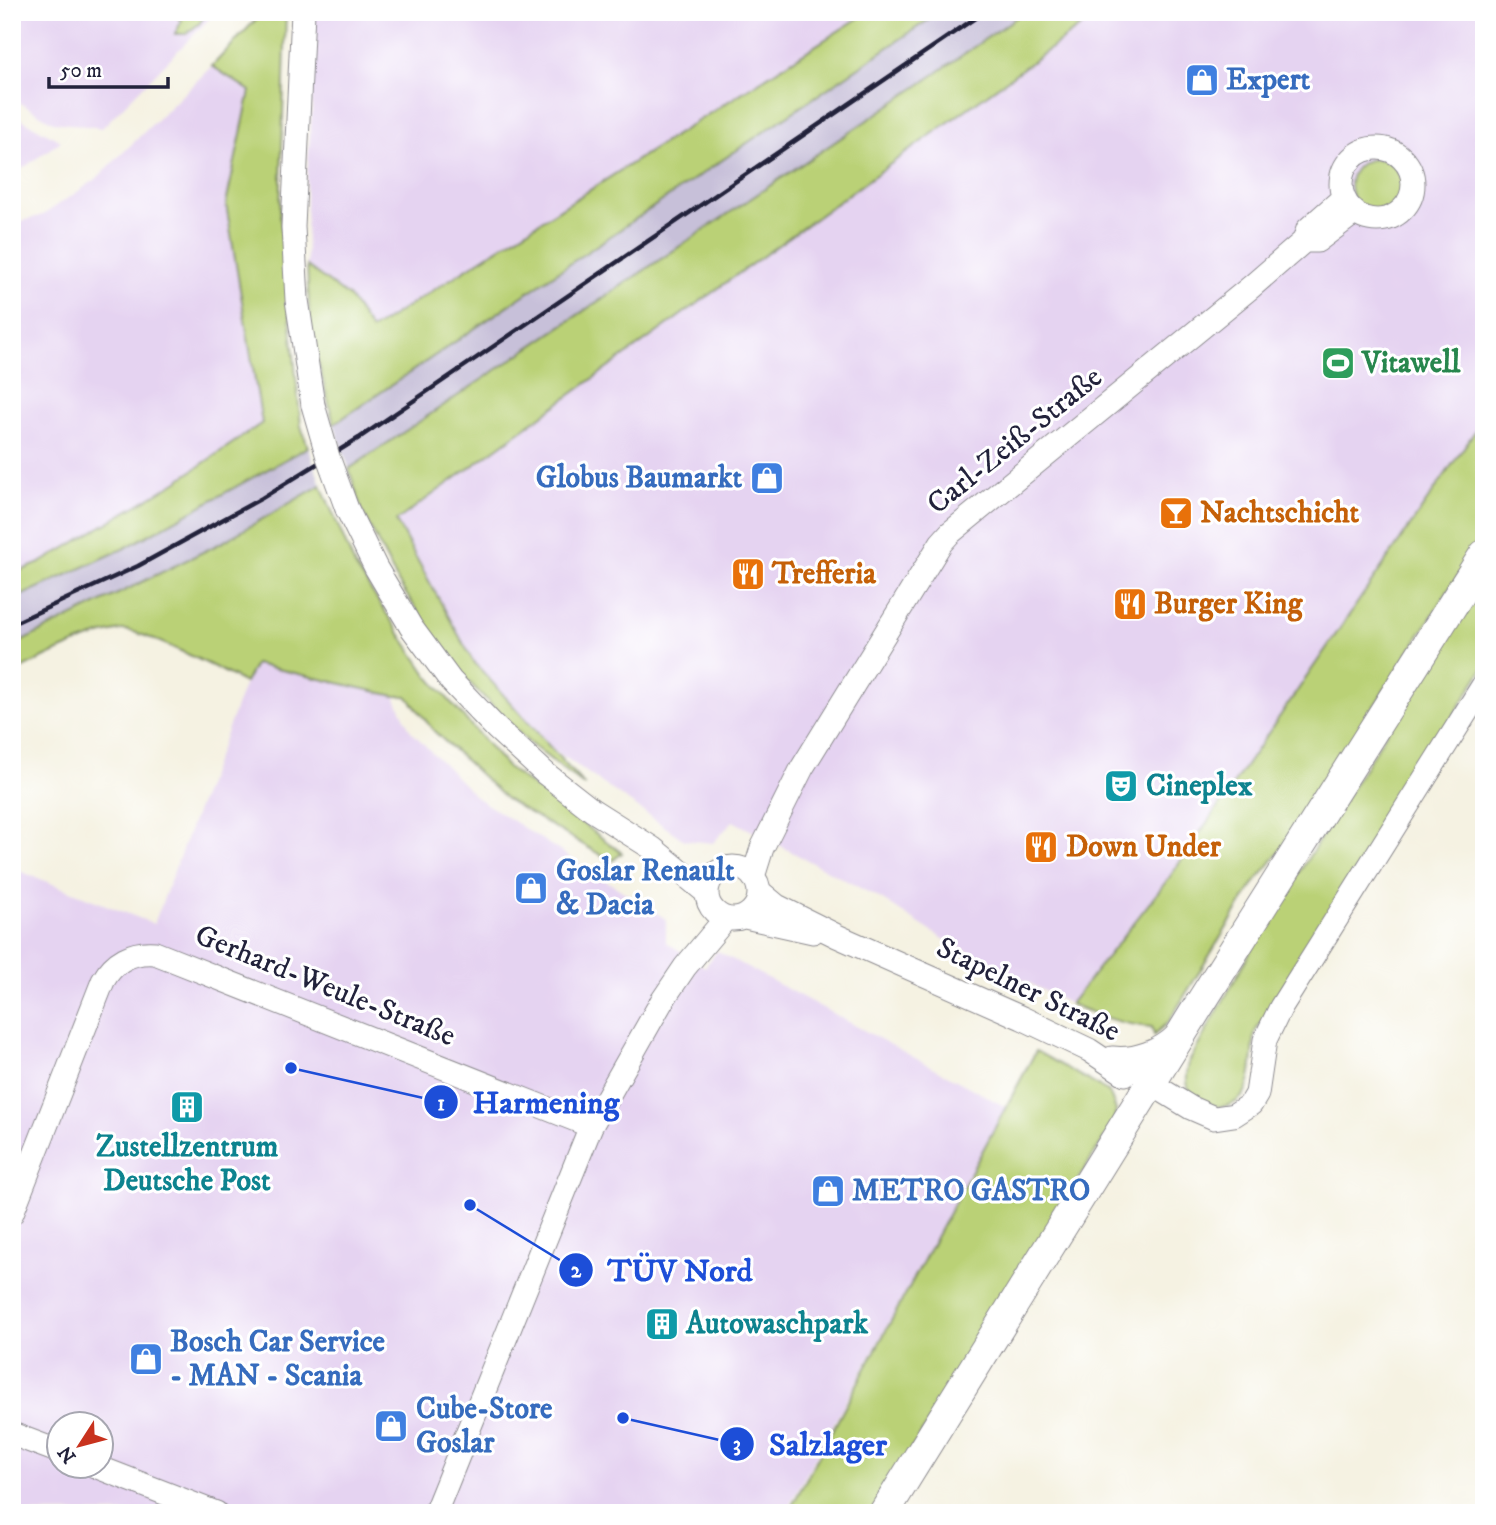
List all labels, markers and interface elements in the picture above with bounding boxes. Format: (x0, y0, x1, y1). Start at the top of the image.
scale bar (49, 46, 168, 90)
text: 50 m (60, 58, 102, 84)
shop icon: Expert (1183, 61, 1221, 99)
place label: Expert (1226, 62, 1311, 99)
sports icon: Vitawell (1319, 344, 1357, 382)
place label: Vitawell (1361, 345, 1461, 382)
street label: Carl-Zeiß-Straße (920, 359, 1110, 523)
shop icon: Globus Baumarkt (748, 459, 786, 497)
place label: Globus Baumarkt (536, 460, 742, 497)
bar icon: Nachtschicht (1157, 494, 1195, 532)
place label: Nachtschicht (1200, 495, 1360, 532)
restaurant icon: Trefferia (729, 555, 767, 593)
place label: Trefferia (771, 556, 877, 593)
restaurant icon: Burger King (1111, 585, 1149, 623)
place label: Burger King (1154, 586, 1304, 623)
theatre icon: Cineplex (1102, 767, 1140, 805)
place label: Cineplex (1146, 768, 1253, 805)
restaurant icon: Down Under (1022, 828, 1060, 866)
place label: Down Under (1066, 829, 1222, 866)
place label: Goslar Renault & Dacia (556, 853, 735, 924)
shop icon: Goslar Renault & Dacia (512, 869, 550, 907)
street label: Gerhard-Weule-Straße (189, 917, 461, 1055)
street label: Stapelner Straße (930, 930, 1126, 1050)
callout: Harmening (424, 1076, 634, 1129)
text: Harmening (473, 1084, 621, 1124)
building icon: Zustellzentrum Deutsche Post (168, 1088, 206, 1126)
text: 1 (437, 1091, 445, 1117)
place label: Zustellzentrum Deutsche Post (96, 1129, 279, 1200)
shop icon: METRO GASTRO (809, 1172, 847, 1210)
place label: METRO GASTRO (852, 1173, 1090, 1210)
callout: TÜV Nord (558, 1243, 766, 1296)
text: TÜV Nord (607, 1252, 754, 1292)
text: 2 (571, 1258, 582, 1284)
building icon: Autowaschpark (643, 1305, 681, 1343)
place label: Autowaschpark (685, 1306, 869, 1343)
place label: Bosch Car Service - MAN - Scania (170, 1324, 386, 1395)
shop icon: Bosch Car Service - MAN - Scania (127, 1340, 165, 1378)
place label: Cube-Store Goslar (416, 1391, 553, 1462)
shop icon: Cube-Store Goslar (372, 1407, 410, 1445)
north arrow (46, 1410, 116, 1480)
callout: Salzlager (720, 1417, 901, 1470)
text: Salzlager (769, 1426, 888, 1466)
text: 3 (733, 1432, 741, 1458)
text: N (53, 1441, 81, 1467)

